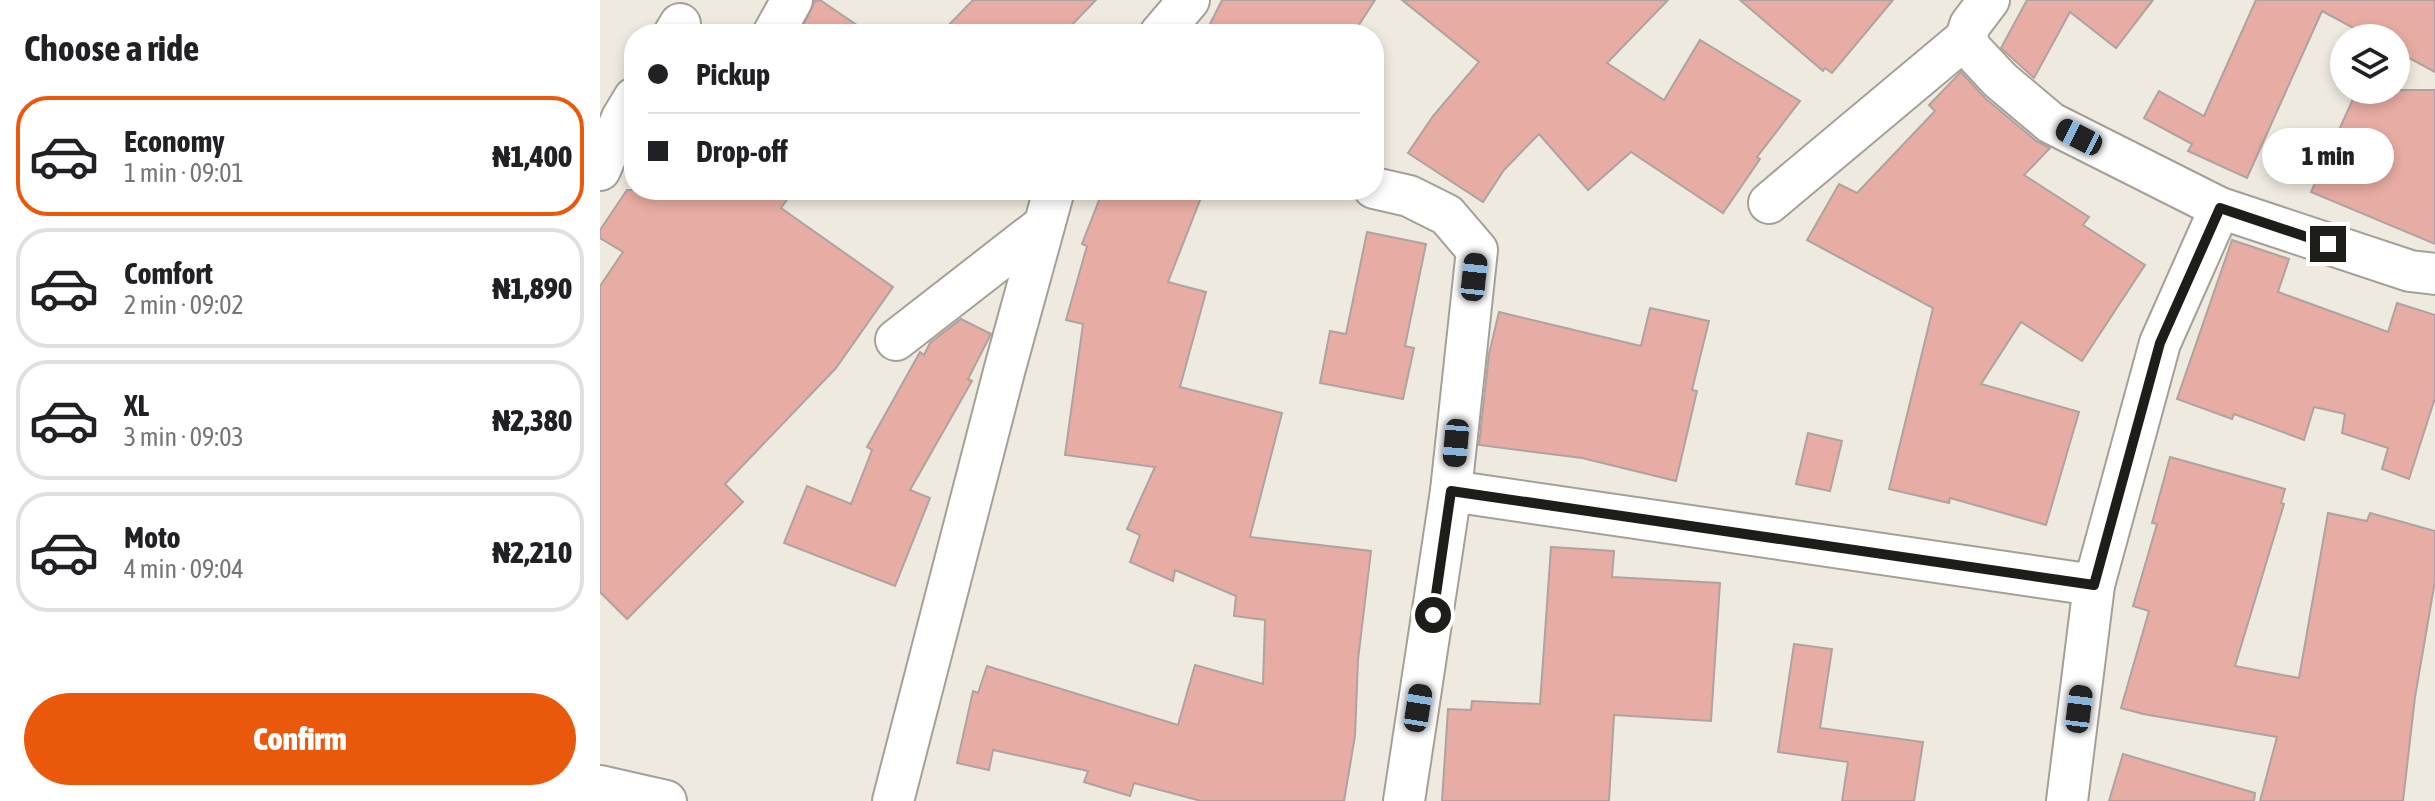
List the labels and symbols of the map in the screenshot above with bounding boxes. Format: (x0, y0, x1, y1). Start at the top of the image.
car (2052, 115, 2106, 159)
callout: 1 min (2262, 128, 2394, 184)
route end (2310, 226, 2346, 262)
car (1460, 252, 1488, 302)
car (1442, 418, 1470, 468)
route start (1415, 597, 1451, 633)
car (1402, 682, 1434, 734)
car (2064, 684, 2094, 734)

